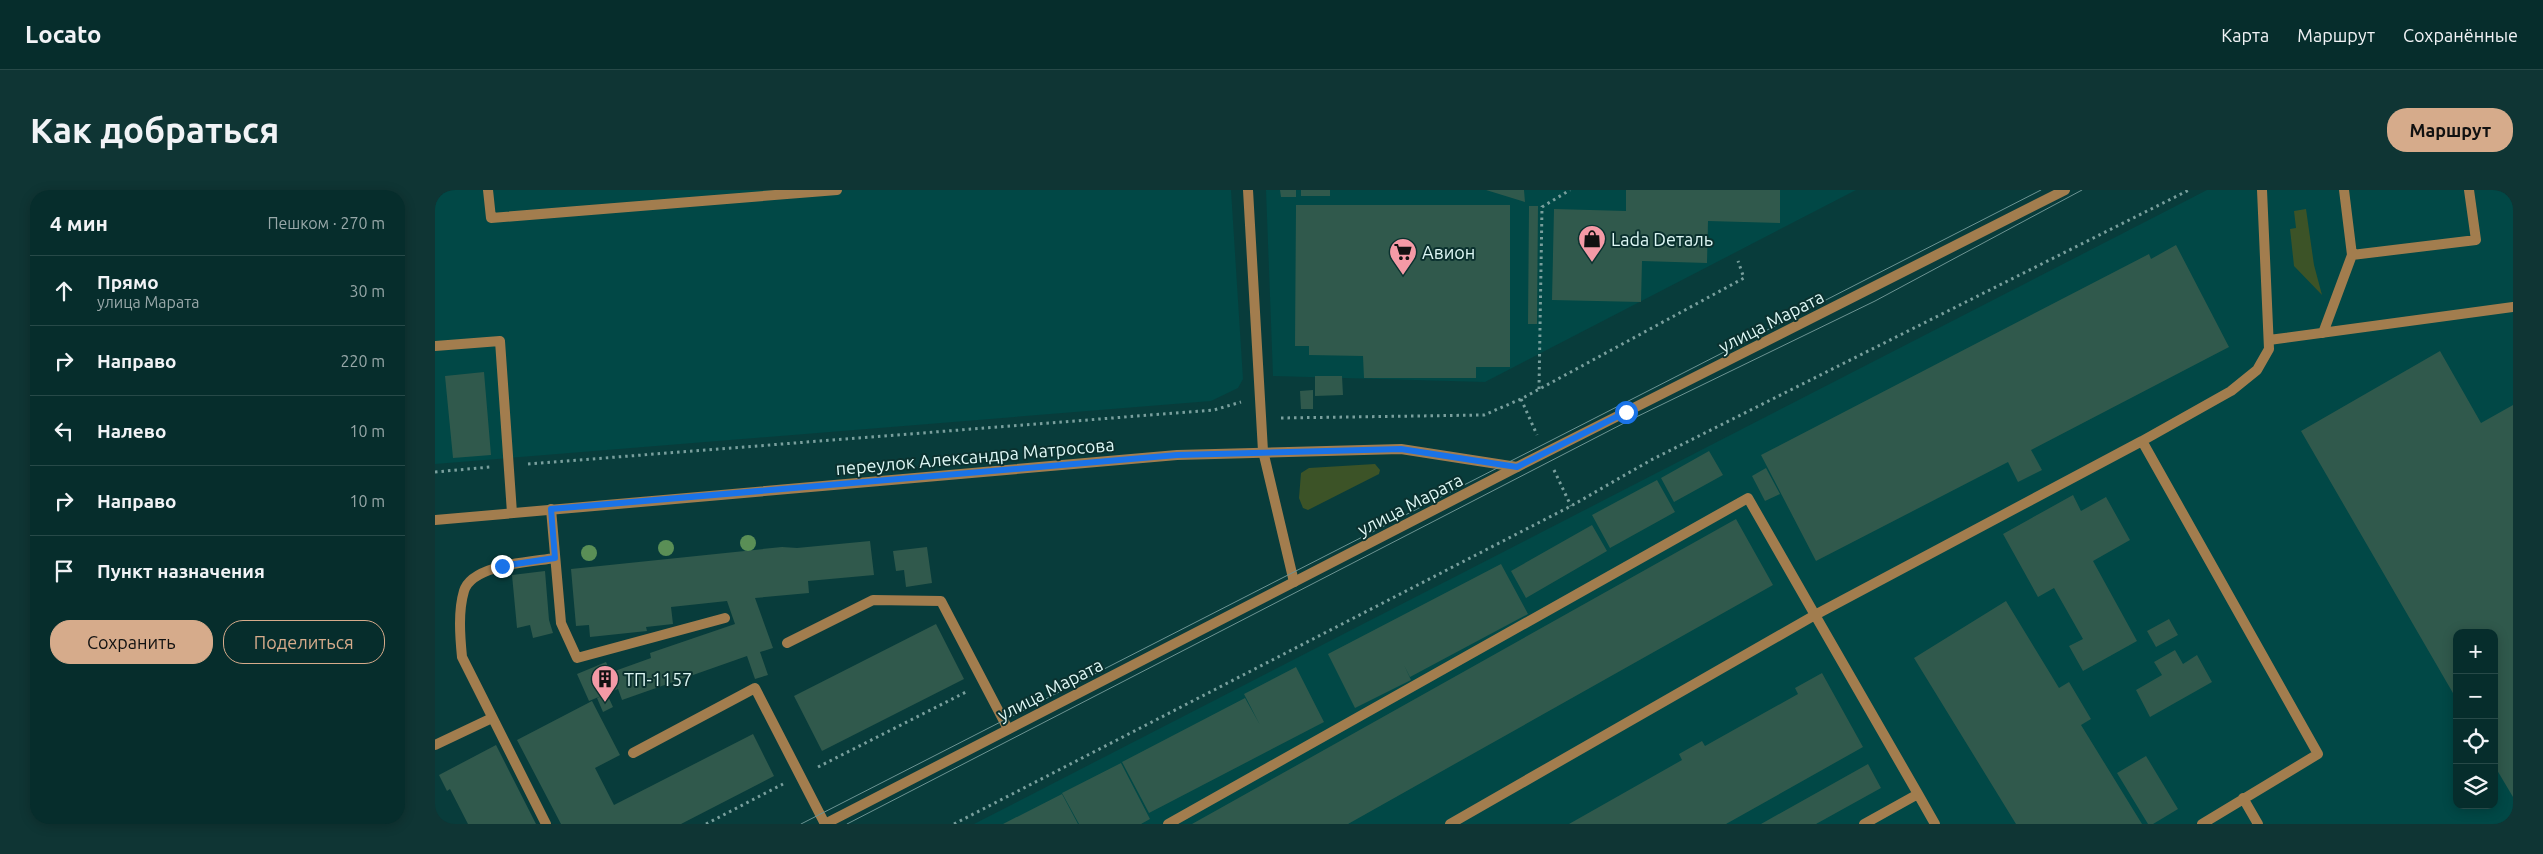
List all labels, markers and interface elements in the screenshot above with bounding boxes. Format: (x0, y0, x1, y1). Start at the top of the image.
text: Locato (25, 21, 101, 48)
text: Карта (2221, 25, 2269, 45)
text: Маршрут (2297, 25, 2375, 45)
text: Сохранённые (2403, 25, 2518, 45)
button: Маршрут (2387, 108, 2513, 152)
text: Как добраться (30, 110, 279, 150)
text: 4 мин (50, 211, 108, 235)
text: Пешком · 270 m (267, 214, 385, 232)
shop icon: Lada Dеталь (1577, 224, 1607, 263)
place label: Lada Dеталь (1611, 229, 1713, 249)
supermarket icon: Авион (1388, 237, 1418, 276)
place label: Авион (1422, 242, 1475, 262)
text: Прямо (97, 271, 159, 293)
icon: ahead (50, 277, 78, 305)
text: 30 m (349, 282, 385, 300)
street label: улица Марата (1715, 286, 1827, 356)
text: улица Марата (97, 293, 200, 311)
icon: right (50, 347, 78, 375)
text: Направо (97, 350, 177, 372)
text: 220 m (340, 352, 385, 370)
route start (1615, 401, 1638, 424)
icon: left (50, 417, 78, 445)
text: Налево (97, 420, 166, 442)
text: 10 m (349, 422, 385, 440)
street label: переулок Александра Матросова (835, 434, 1115, 478)
street label: улица Марата (1354, 469, 1466, 539)
icon: right (50, 487, 78, 515)
text: Направо (97, 490, 177, 512)
text: 10 m (349, 492, 385, 510)
route end (491, 555, 514, 578)
icon: arrive (50, 557, 78, 585)
text: Пункт назначения (97, 560, 265, 582)
button: Сохранить (50, 620, 213, 664)
button: Поделиться (223, 620, 385, 664)
map controls (2453, 629, 2498, 809)
button: + (2453, 629, 2498, 674)
street label: улица Марата (994, 654, 1106, 724)
building icon: ТП-1157 (590, 664, 620, 703)
place label: ТП-1157 (624, 669, 692, 689)
button: − (2453, 674, 2498, 719)
button: locate (2453, 719, 2498, 764)
button: layers (2453, 764, 2498, 809)

